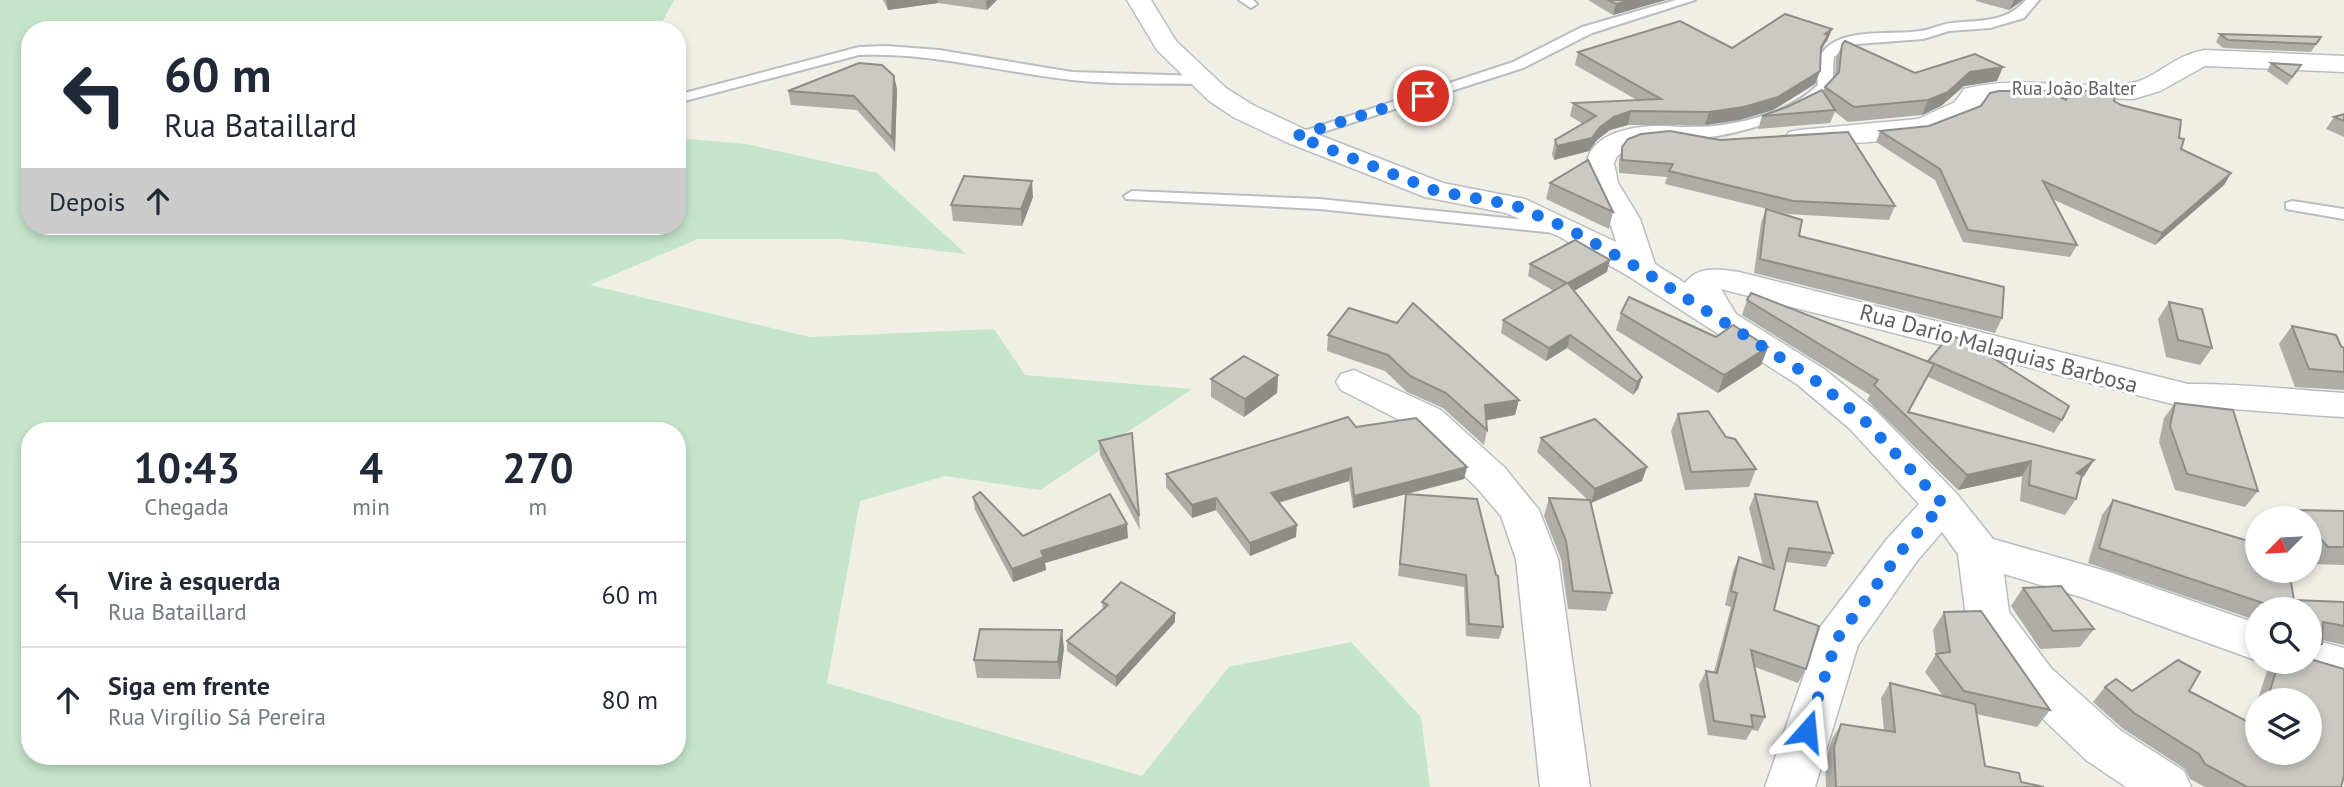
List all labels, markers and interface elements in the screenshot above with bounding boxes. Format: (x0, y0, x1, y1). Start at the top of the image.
text: 60 m (164, 42, 271, 106)
icon: left (49, 49, 140, 140)
pin (1393, 66, 1453, 126)
street label: Rua João Balter (2012, 76, 2137, 100)
icon: arrive (1404, 77, 1442, 115)
text: Rua Bataillard (164, 104, 357, 146)
icon: ahead (139, 182, 177, 220)
text: Depois (49, 185, 125, 218)
street label: Rua Dario Malaquias Barbosa (1857, 297, 2141, 399)
text: 10:43 (133, 440, 240, 495)
text: 4 (359, 440, 383, 495)
text: 270 (502, 440, 574, 495)
text: Chegada (144, 492, 229, 521)
text: min (352, 492, 390, 521)
text: m (529, 492, 547, 521)
north arrow (2245, 506, 2322, 583)
map controls (2245, 506, 2322, 765)
text: Vire à esquerda (108, 564, 280, 597)
icon: left (49, 576, 87, 614)
text: 60 m (602, 578, 658, 611)
text: Rua Bataillard (108, 597, 247, 626)
button: search (2245, 597, 2322, 674)
text: Siga em frente (108, 669, 270, 702)
icon: ahead (49, 681, 87, 719)
text: 80 m (602, 683, 658, 716)
button: layers (2245, 688, 2322, 765)
position arrow (1770, 694, 1844, 768)
text: Rua Virgílio Sá Pereira (108, 702, 326, 731)

